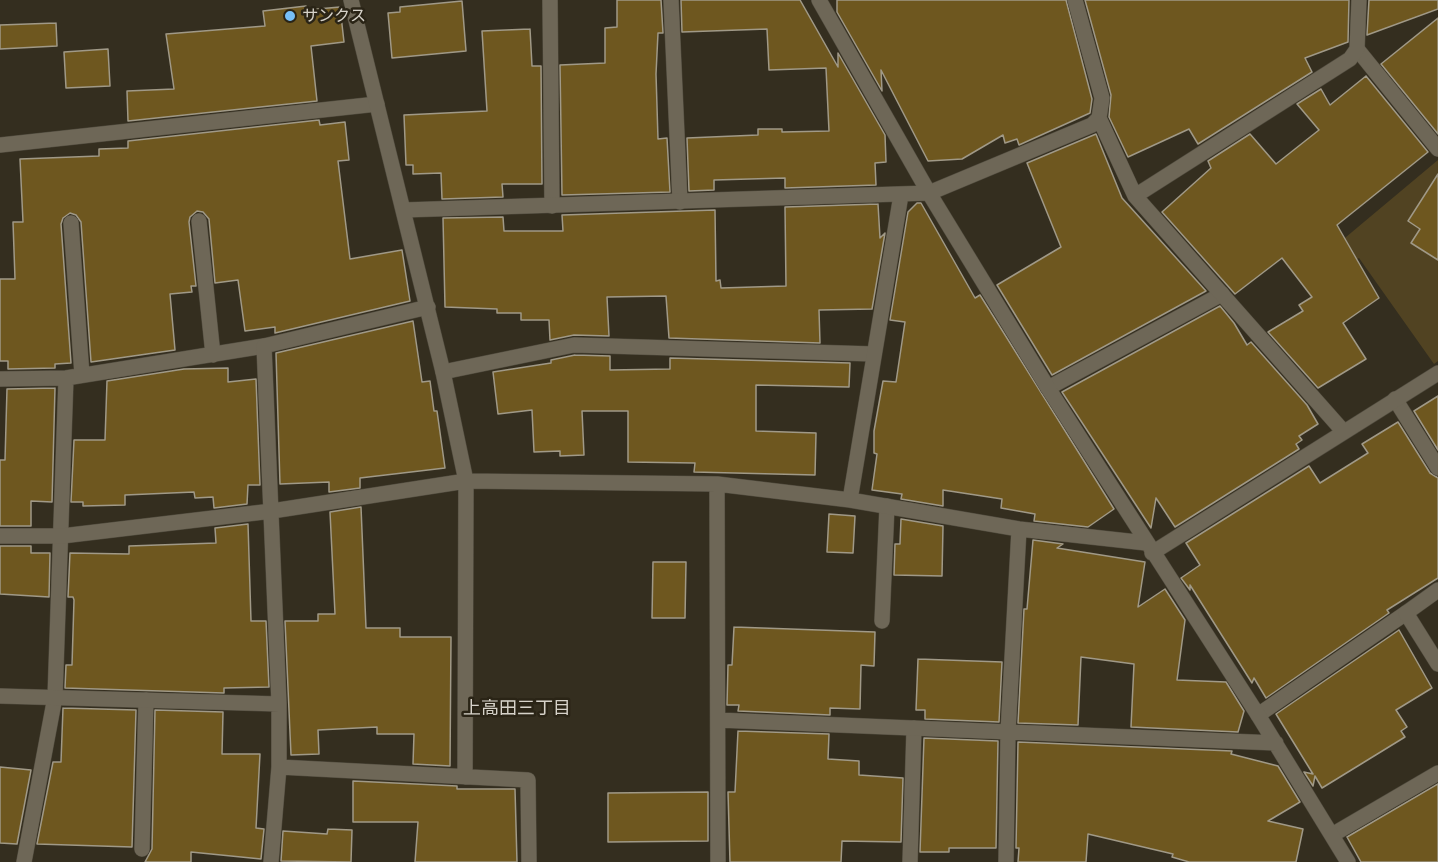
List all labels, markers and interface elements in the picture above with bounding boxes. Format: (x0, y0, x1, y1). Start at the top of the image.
place label: サンクス (302, 6, 366, 26)
marker: サンクス (283, 9, 297, 23)
district label: 上高田三丁目 (463, 697, 571, 719)

